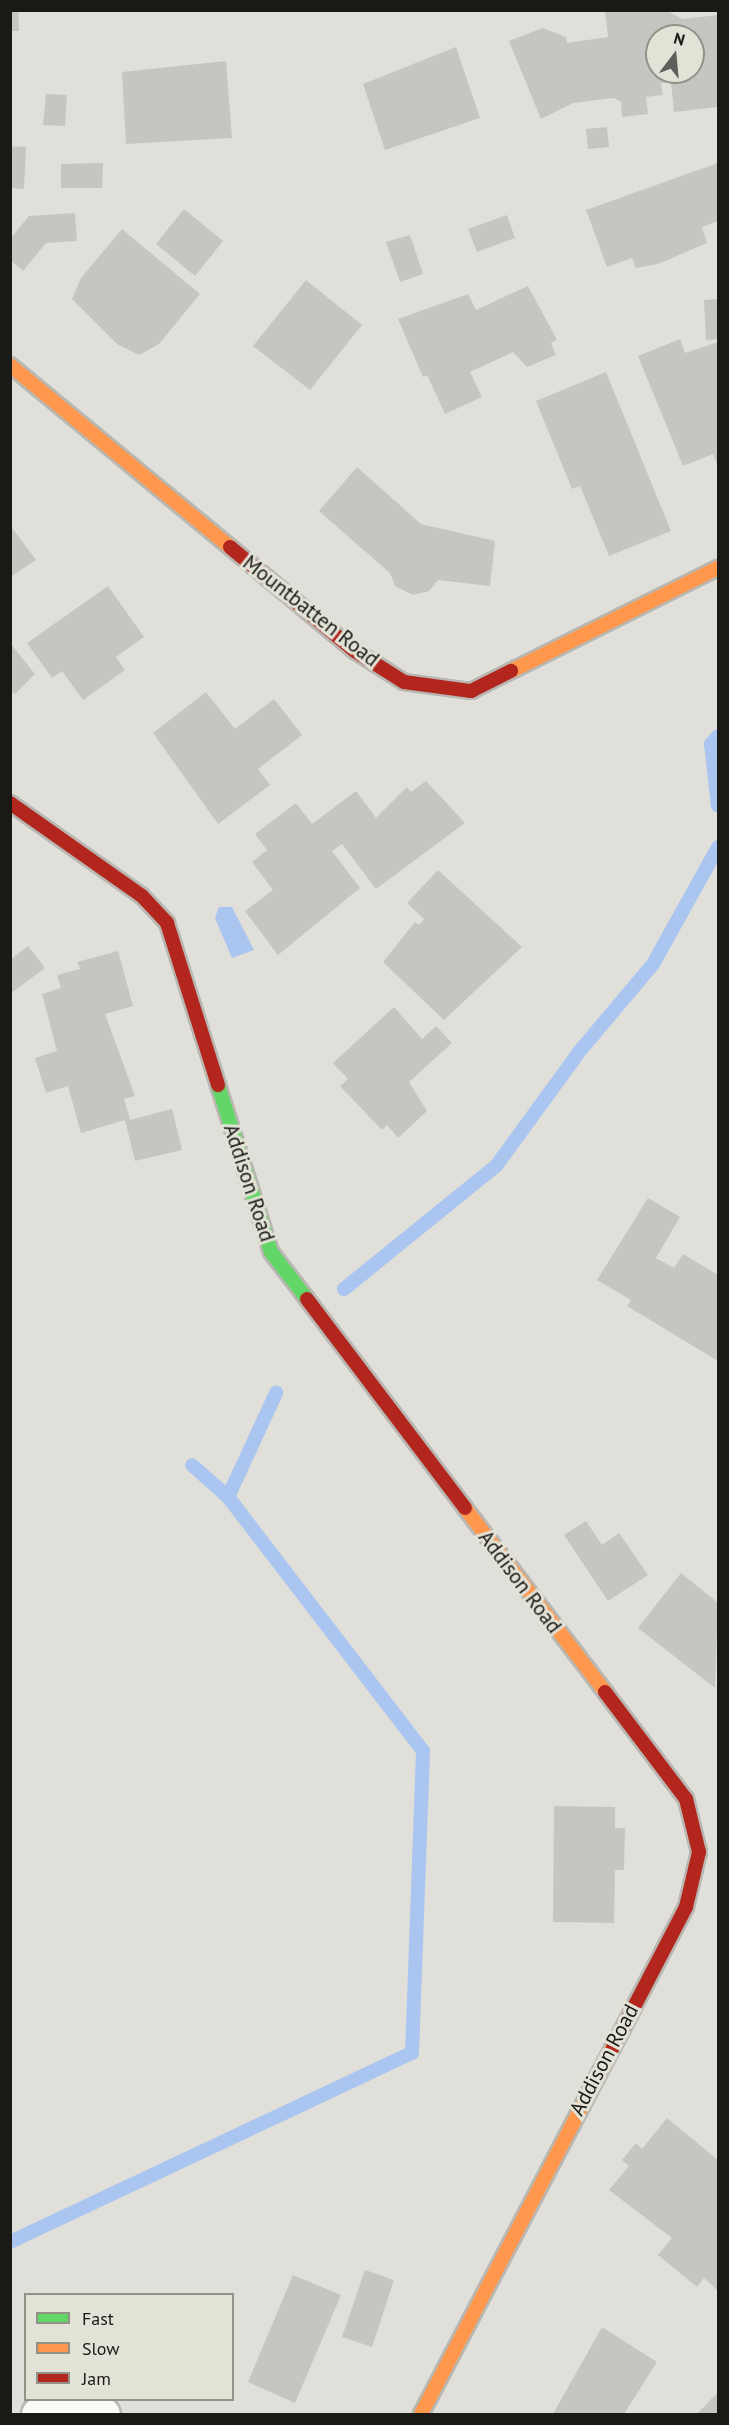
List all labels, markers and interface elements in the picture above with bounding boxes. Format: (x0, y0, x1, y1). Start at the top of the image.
north arrow (645, 24, 705, 84)
text: N (672, 28, 687, 50)
street label: Mountbatten Road (238, 550, 384, 672)
street label: Addison Road (218, 1121, 280, 1245)
street label: Addison Road (473, 1526, 567, 1638)
street label: Addison Road (564, 2000, 644, 2120)
legend (24, 2293, 234, 2401)
text: Fast (82, 2307, 114, 2330)
text: Slow (82, 2337, 120, 2360)
text: Jam (82, 2367, 111, 2390)

